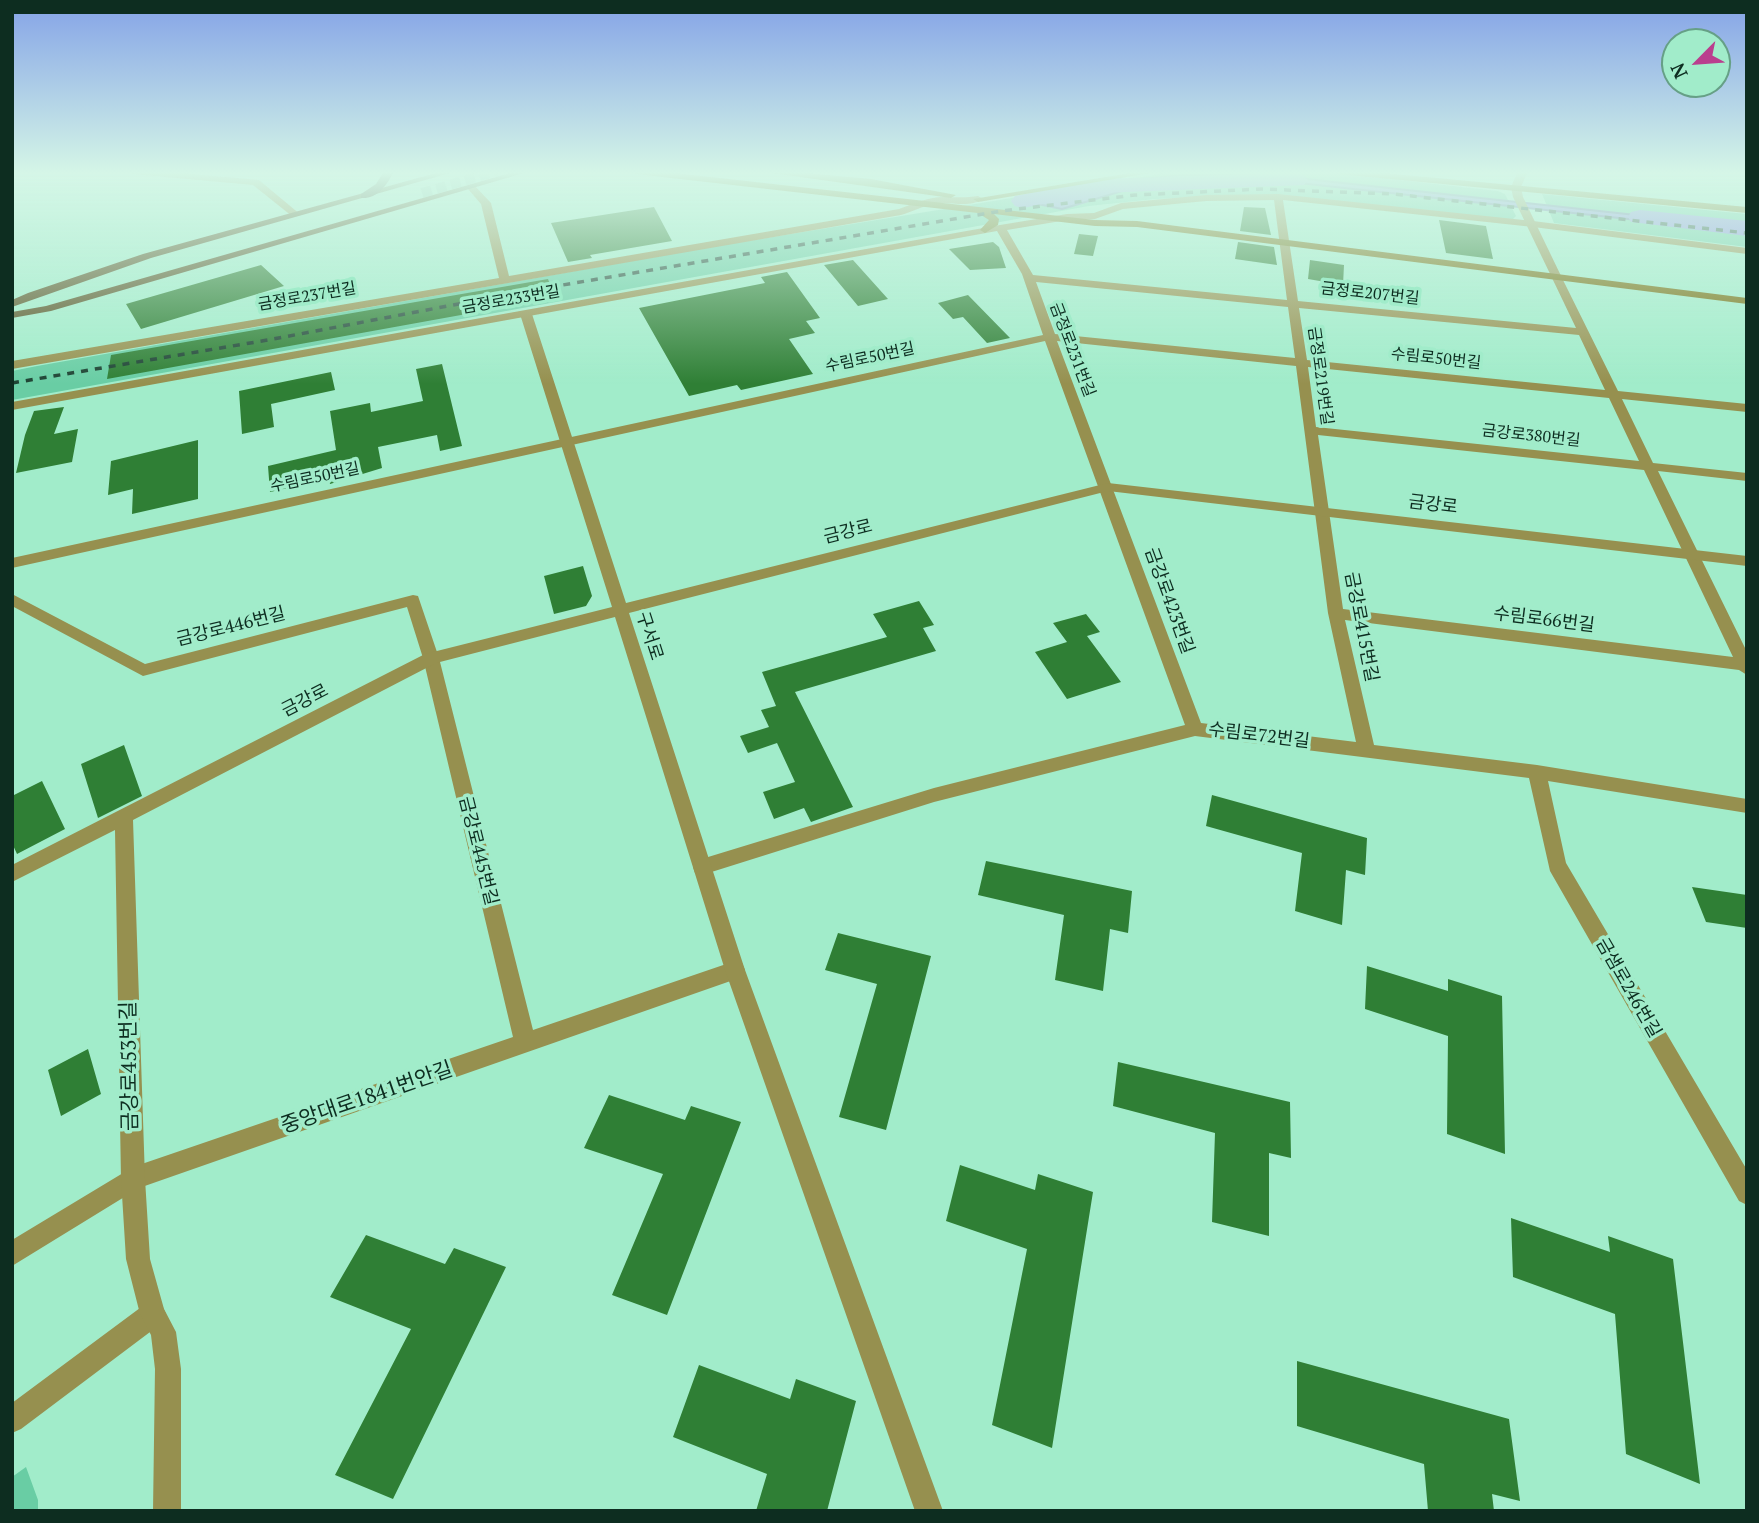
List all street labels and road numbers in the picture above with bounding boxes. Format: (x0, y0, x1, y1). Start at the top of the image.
street label: 금정로237번길 (256, 279, 358, 315)
street label: 금정로207번길 (1320, 279, 1420, 309)
street label: 금정로233번길 (460, 282, 562, 318)
street label: 금정로231번길 (1045, 300, 1099, 400)
street label: 금정로219번길 (1304, 326, 1336, 426)
street label: 수림로50번길 (824, 339, 916, 377)
street label: 수림로50번길 (1390, 345, 1482, 373)
street label: 금강로380번길 (1481, 421, 1581, 451)
street label: 수림로50번길 (269, 459, 361, 497)
street label: 금강로 (1407, 491, 1459, 519)
street label: 금강로 (821, 516, 875, 548)
street label: 금강로423번길 (1140, 545, 1198, 657)
street label: 금강로415번길 (1340, 570, 1382, 684)
street label: 금강로446번길 (174, 603, 288, 651)
street label: 수림로66번길 (1492, 603, 1596, 637)
street label: 구서로 (631, 609, 667, 663)
street label: 금강로 (278, 680, 332, 722)
street label: 수림로72번길 (1207, 719, 1311, 753)
street label: 금강로445번길 (454, 794, 502, 908)
street label: 금샘로246번길 (1591, 934, 1665, 1042)
street label: 금강로453번길 (116, 1001, 144, 1131)
street label: 중앙대로1841번안길 (278, 1057, 456, 1139)

